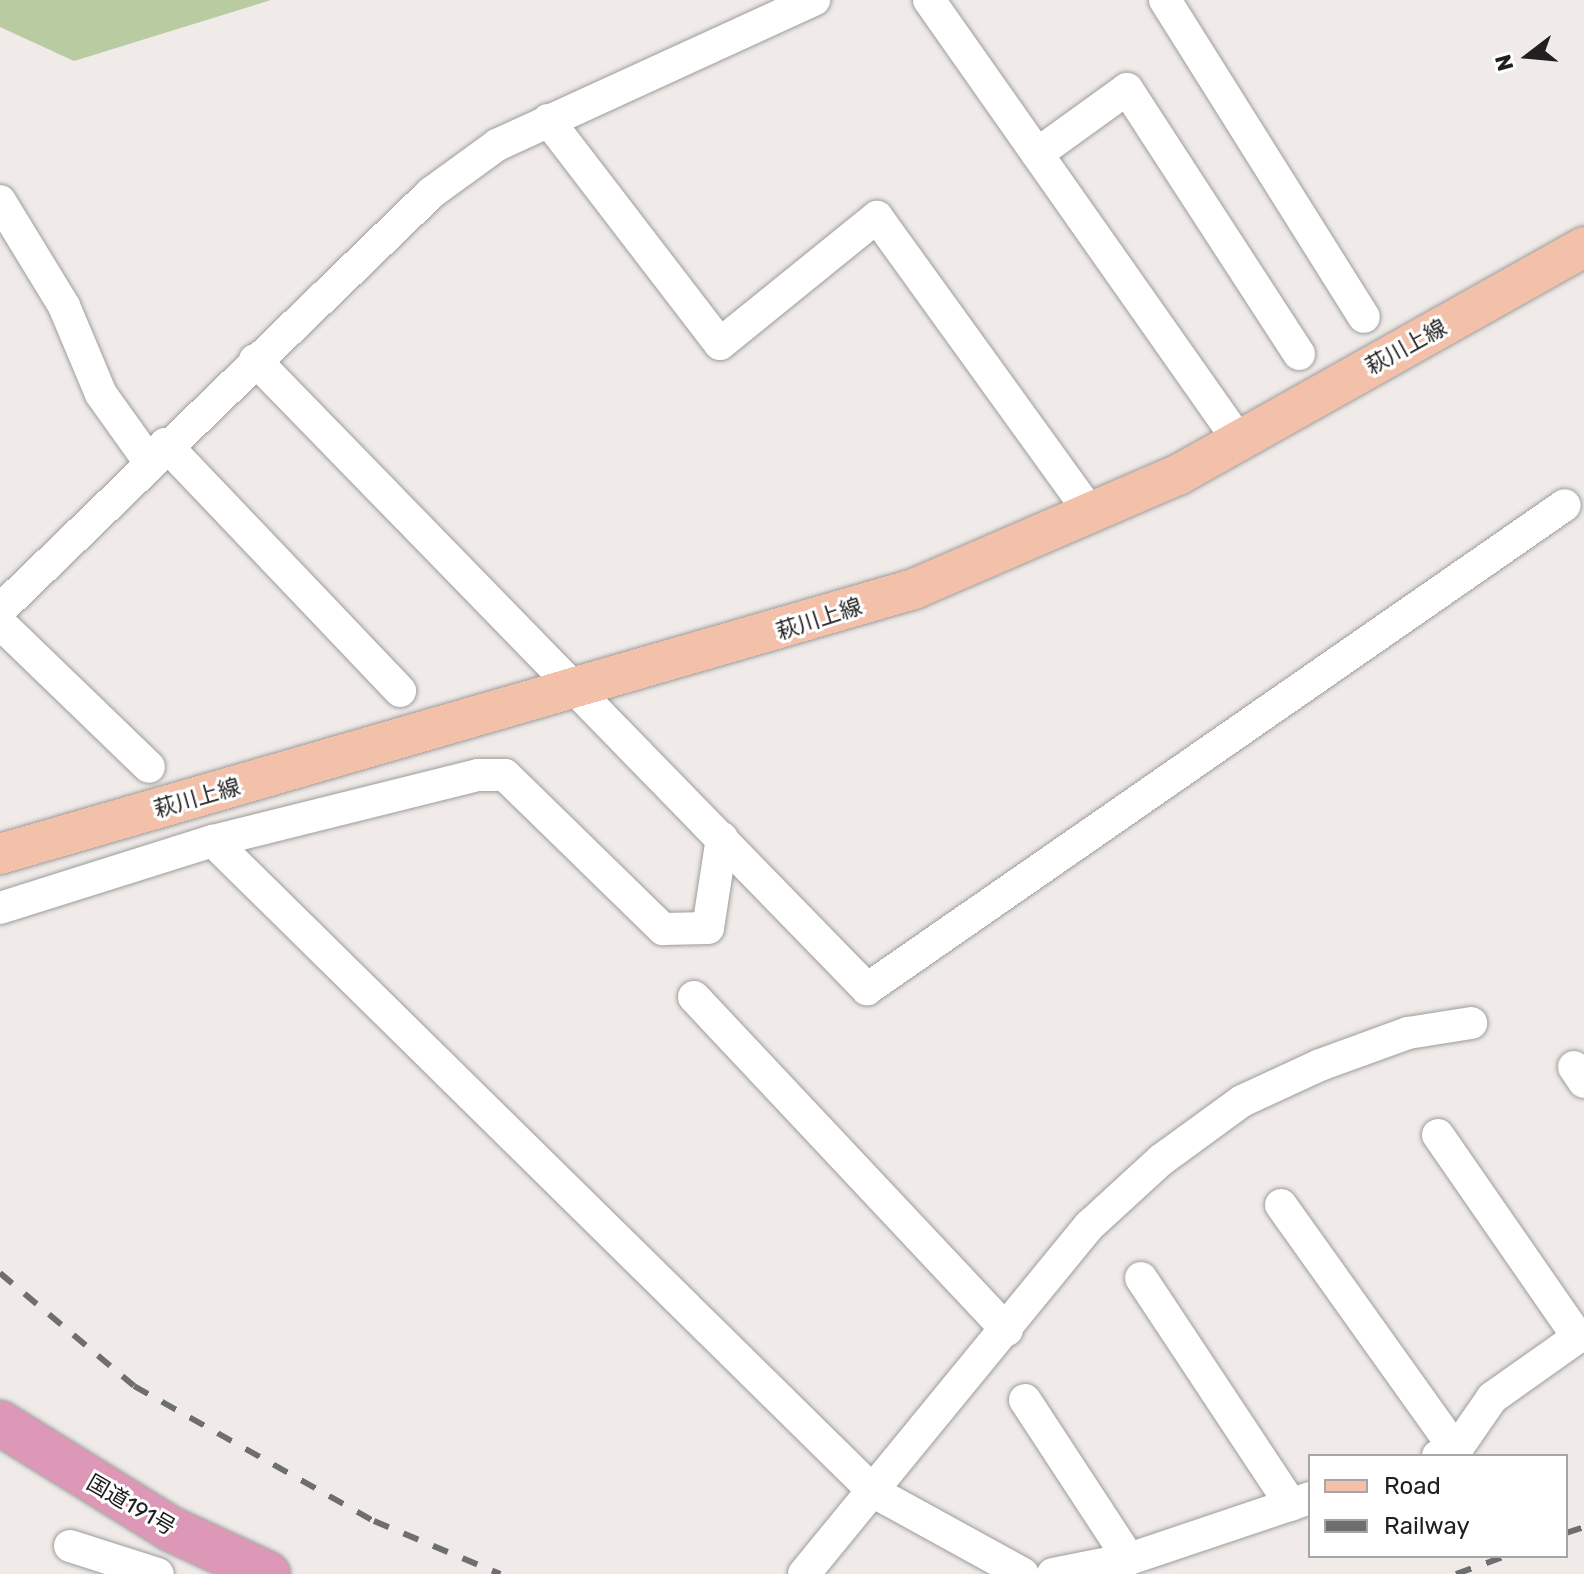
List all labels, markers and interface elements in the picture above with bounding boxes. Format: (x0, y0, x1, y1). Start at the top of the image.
north arrow (1488, 16, 1568, 96)
text: N (1489, 51, 1520, 74)
street label: 萩川上線 (1361, 314, 1451, 380)
street label: 萩川上線 (773, 593, 865, 645)
street label: 萩川上線 (151, 773, 243, 823)
legend (1308, 1454, 1568, 1558)
street label: 国道191号 (82, 1469, 180, 1541)
text: Road (1384, 1472, 1441, 1500)
text: Railway (1384, 1512, 1470, 1540)

